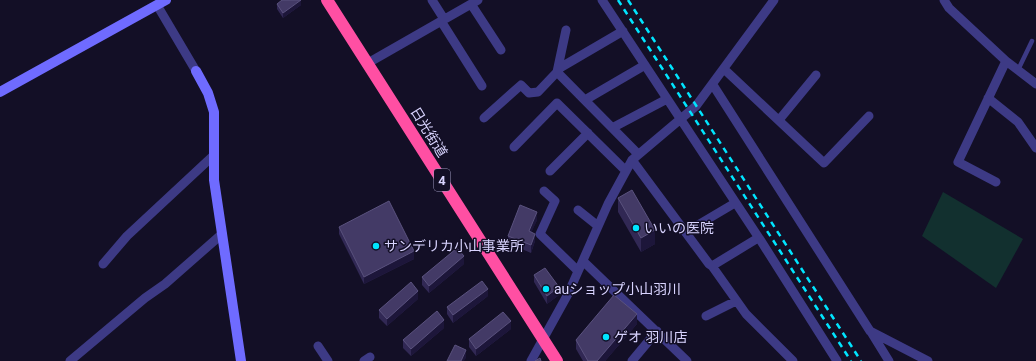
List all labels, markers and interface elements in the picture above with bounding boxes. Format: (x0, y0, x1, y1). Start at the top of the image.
street label: 日光街道 (407, 104, 451, 160)
road number: 4 (434, 169, 450, 191)
place label: いいの医院 (644, 220, 714, 236)
marker: いいの医院 (631, 223, 641, 233)
place label: サンデリカ小山事業所 (384, 238, 524, 254)
marker: サンデリカ小山事業所 (371, 241, 381, 251)
place label: auショップ小山羽川 (554, 281, 681, 297)
marker: auショップ小山羽川 (541, 284, 551, 294)
place label: ゲオ 羽川店 (614, 329, 687, 345)
marker: ゲオ 羽川店 (601, 332, 611, 342)

